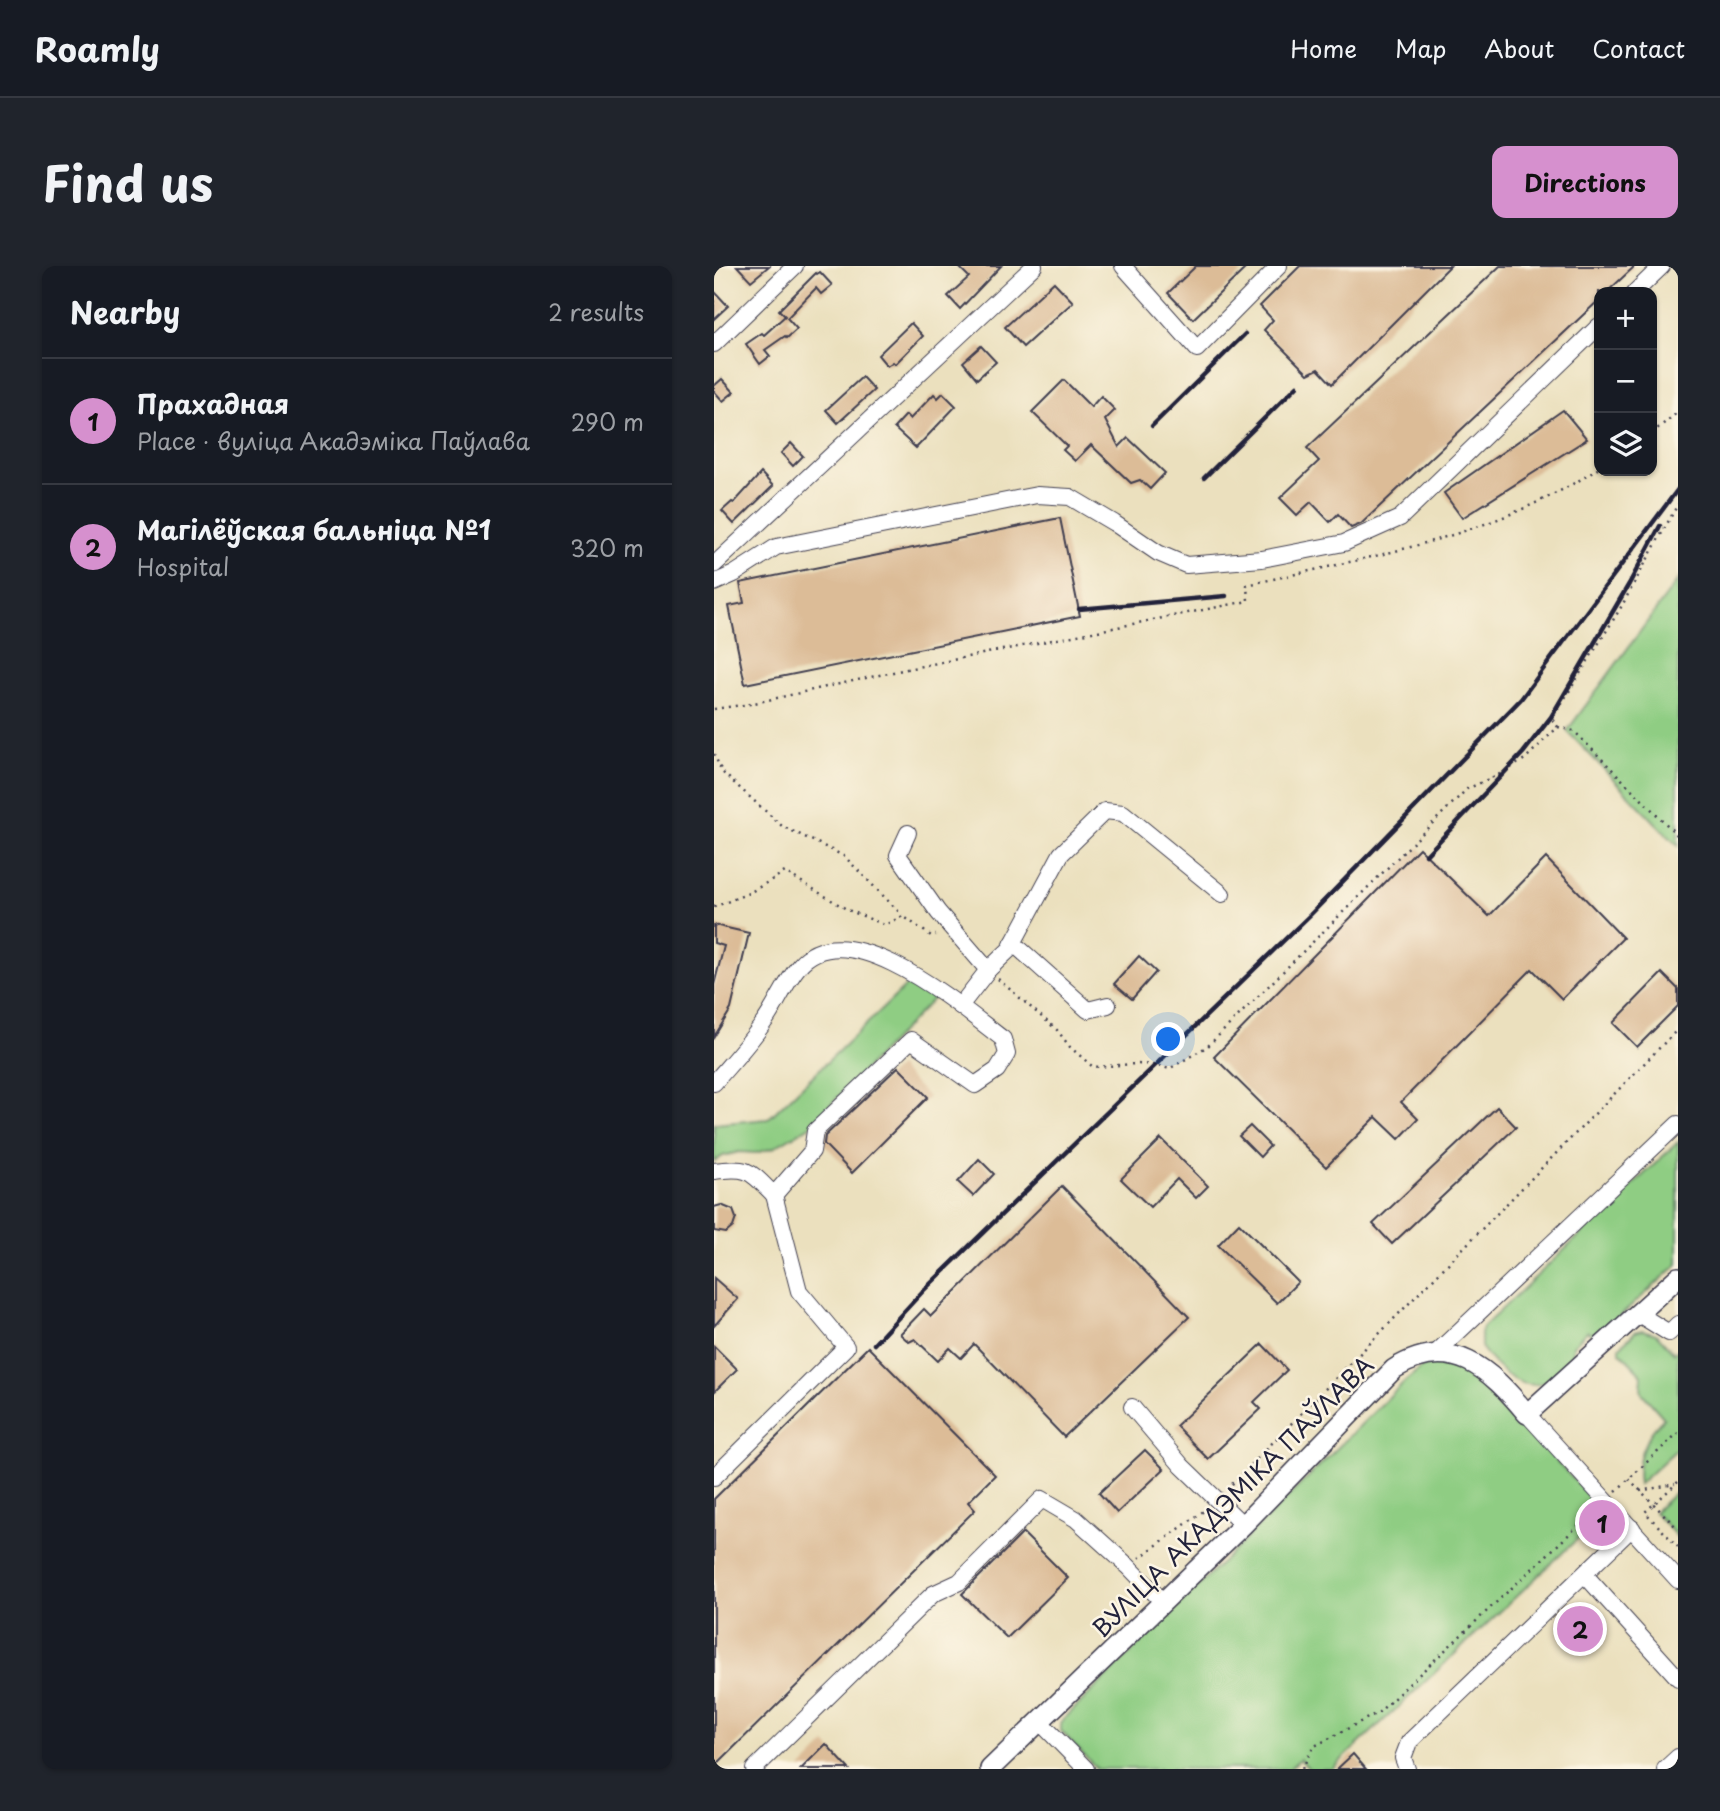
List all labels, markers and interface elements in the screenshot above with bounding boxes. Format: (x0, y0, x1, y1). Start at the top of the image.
text: Roamly (35, 23, 160, 73)
text: Home (1290, 30, 1357, 66)
text: Map (1395, 30, 1446, 66)
text: About (1484, 30, 1554, 66)
text: Contact (1592, 30, 1685, 66)
text: Find us (42, 145, 213, 219)
button: Directions (1492, 146, 1678, 218)
map controls (1594, 287, 1657, 476)
button: + (1594, 287, 1657, 350)
text: Nearby (70, 289, 180, 334)
text: 2 results (548, 294, 644, 329)
button: − (1594, 350, 1657, 413)
text: Прахадная (137, 384, 289, 423)
text: 1 (88, 404, 99, 439)
text: 290 m (571, 404, 644, 439)
button: layers (1594, 413, 1657, 476)
text: Place · вуліца Акадэміка Паўлава (137, 423, 530, 458)
text: Магілёўская бальніца №1 (137, 510, 491, 549)
text: 2 (85, 530, 101, 565)
text: 320 m (570, 530, 644, 565)
text: Hospital (137, 549, 229, 584)
your location (1151, 1022, 1185, 1056)
street label: ВУЛІЦА АКАДЭМІКА ПАЎЛАВА (1083, 1347, 1381, 1645)
pin: 1 (1579, 1497, 1625, 1549)
pin: 2 (1557, 1603, 1603, 1655)

